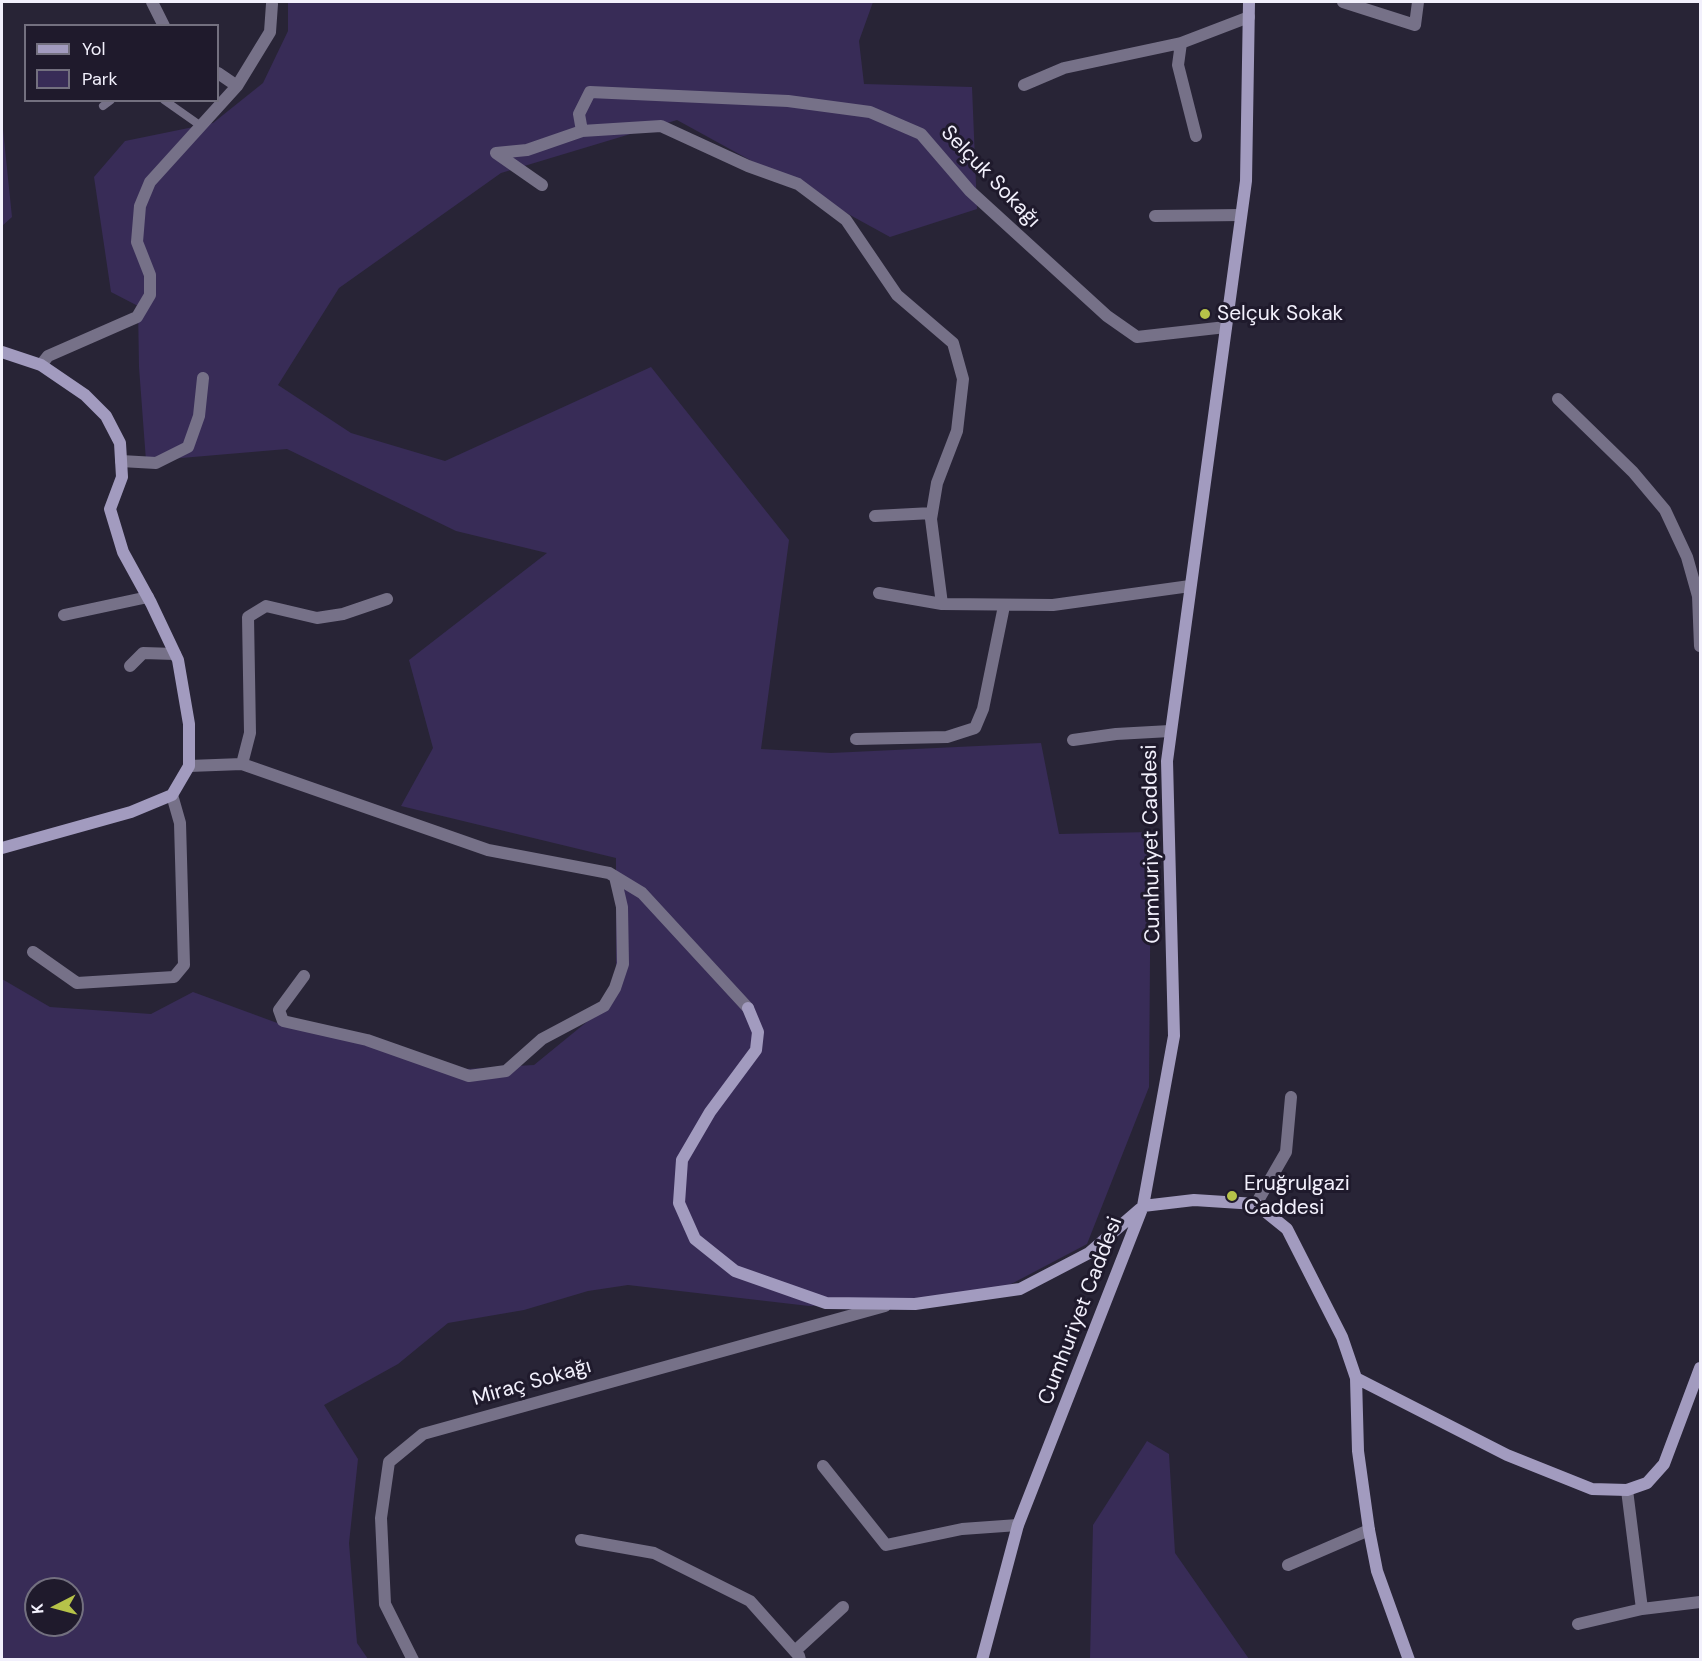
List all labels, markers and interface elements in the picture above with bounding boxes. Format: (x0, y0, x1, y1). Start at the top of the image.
legend (24, 24, 219, 102)
text: Yol (82, 37, 106, 61)
text: Park (82, 67, 118, 91)
street label: Selçuk Sokağı (935, 121, 1045, 233)
place label: Selçuk Sokak (1217, 301, 1343, 327)
marker: Selçuk Sokak (1198, 307, 1212, 321)
street label: Cumhuriyet Caddesi (1138, 744, 1166, 944)
place label: Eruğrulgazi Caddesi (1244, 1171, 1350, 1221)
marker: Eruğrulgazi Caddesi (1225, 1189, 1239, 1203)
street label: Cumhuriyet Caddesi (1034, 1214, 1128, 1408)
street label: Miraç Sokağı (470, 1354, 594, 1412)
north arrow (24, 1577, 84, 1637)
text: K (27, 1602, 49, 1615)

